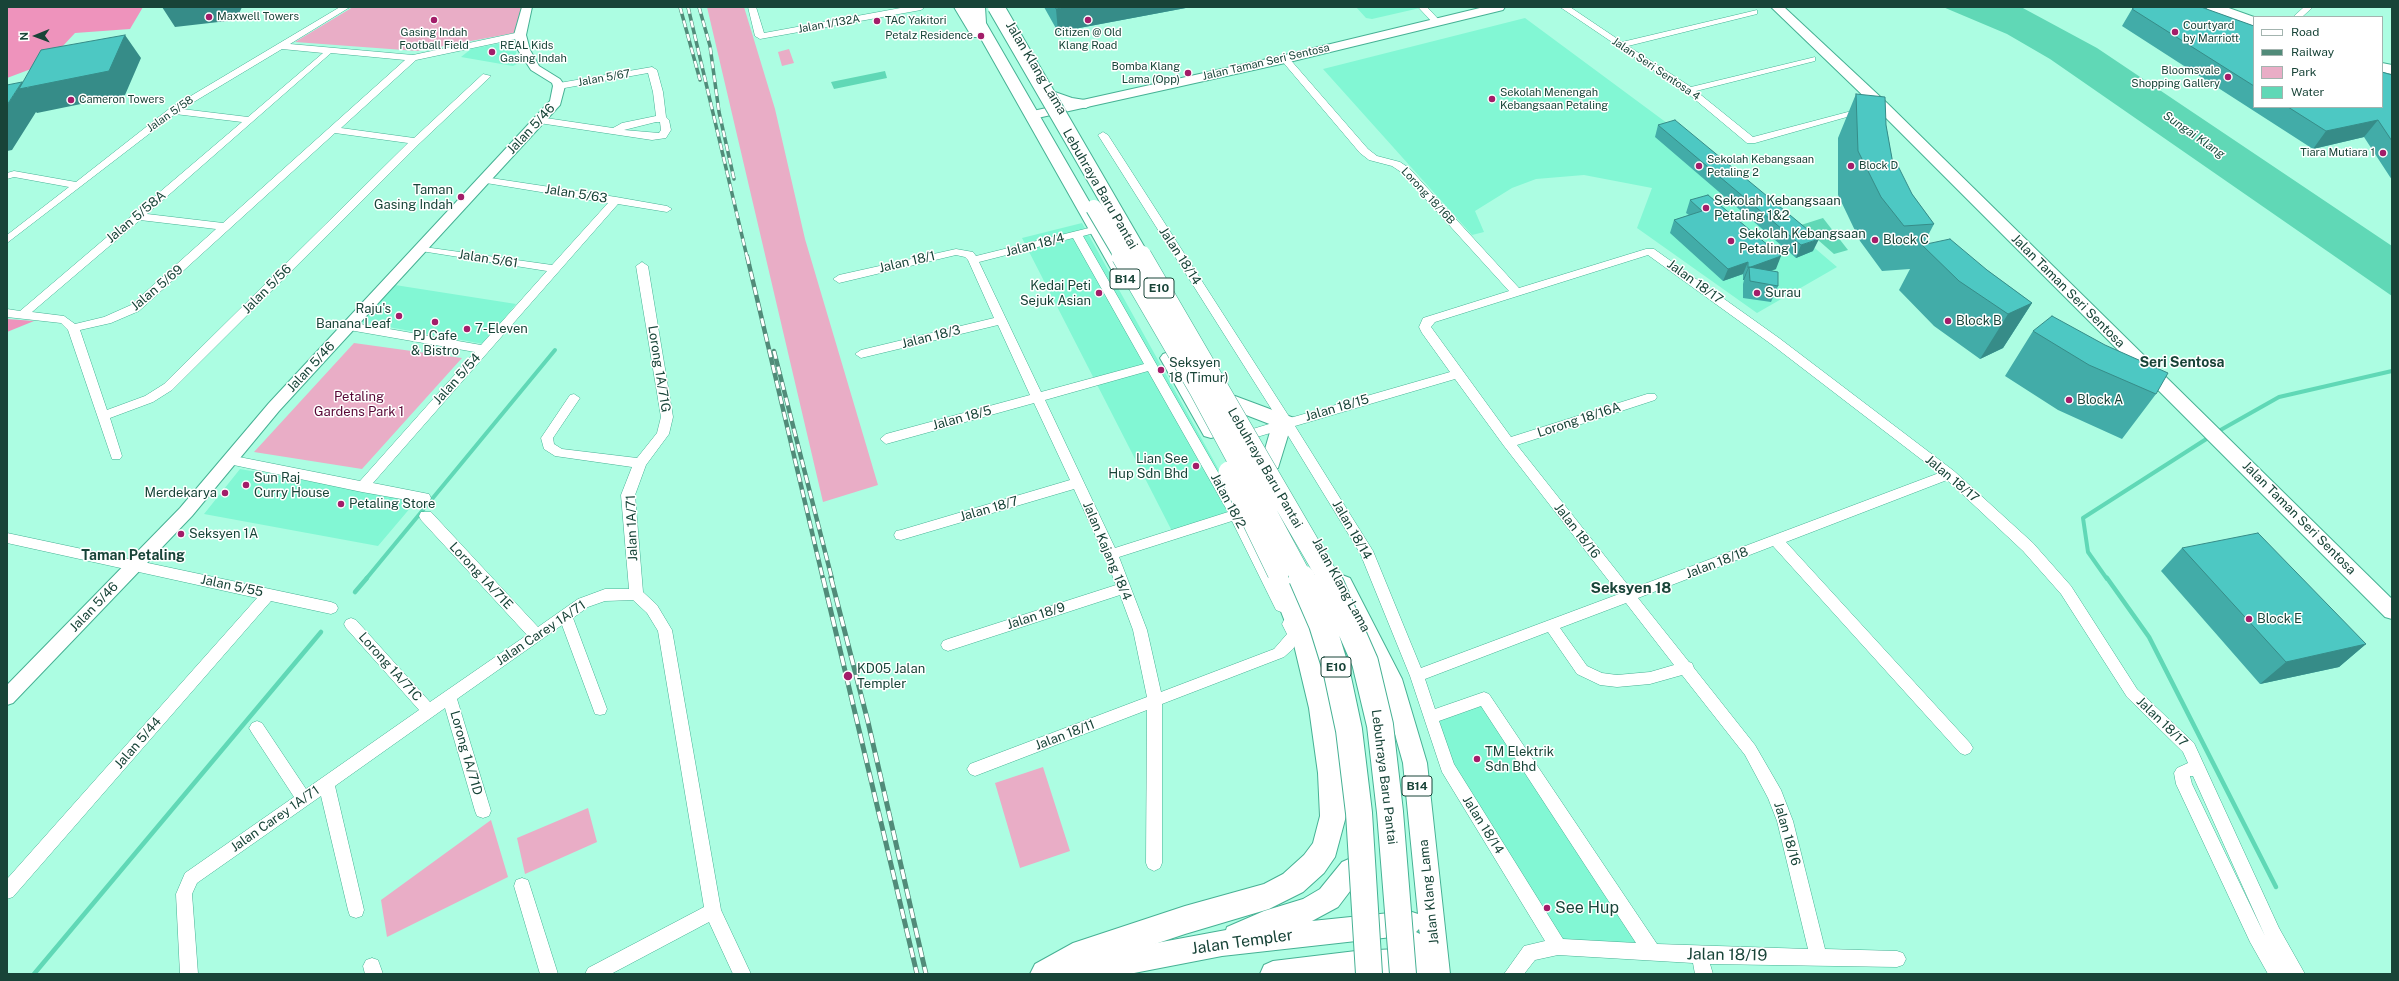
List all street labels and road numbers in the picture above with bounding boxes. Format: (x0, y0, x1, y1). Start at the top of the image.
street label: Jalan 1/132A (797, 12, 861, 36)
street label: Jalan Klang Lama (1002, 19, 1070, 117)
street label: Jalan Seri Sentosa 4 (1609, 35, 1703, 103)
street label: Jalan Taman Seri Sentosa (1201, 41, 1331, 83)
street label: Jalan 5/67 (577, 67, 631, 89)
street label: Jalan 5/58 (144, 93, 196, 135)
street label: Jalan 5/46 (504, 101, 558, 157)
street label: Lebuhraya Baru Pantai (1059, 126, 1141, 252)
street label: Lorong 18/16B (1398, 165, 1458, 227)
street label: Jalan 5/63 (544, 181, 608, 207)
street label: Jalan 5/58A (103, 188, 169, 246)
street label: Jalan 18/14 (1156, 224, 1204, 288)
street label: Jalan 18/4 (1004, 230, 1066, 260)
street label: Jalan Taman Seri Sentosa (2008, 231, 2128, 351)
street label: Jalan 5/61 (457, 247, 519, 271)
street label: Jalan 18/1 (877, 248, 937, 276)
street label: Jalan 18/17 (1664, 256, 1726, 308)
street label: Jalan 5/56 (239, 261, 295, 317)
street label: Jalan 5/69 (128, 262, 186, 314)
road number: B14 (1110, 269, 1140, 289)
road number: E10 (1144, 278, 1174, 298)
street label: Jalan 18/3 (900, 322, 962, 352)
street label: Lorong 1A/71G (644, 324, 674, 414)
street label: Jalan 5/46 (284, 339, 338, 395)
street label: Jalan 5/54 (430, 350, 484, 408)
street label: Jalan 18/15 (1303, 391, 1371, 425)
street label: Lorong 18/16A (1535, 399, 1623, 441)
street label: Jalan 18/5 (931, 403, 993, 433)
street label: Lebuhraya Baru Pantai (1224, 405, 1306, 531)
street label: Jalan 18/17 (1922, 452, 1982, 506)
street label: Jalan Taman Seri Sentosa (2239, 458, 2359, 578)
street label: Jalan 18/2 (1207, 471, 1249, 531)
street label: Jalan 18/7 (958, 493, 1020, 525)
street label: Jalan 1A/71 (623, 495, 641, 561)
street label: Jalan 18/14 (1329, 498, 1375, 562)
street label: Jalan Kajang 18/4 (1079, 499, 1135, 603)
street label: Jalan 18/16 (1551, 500, 1603, 562)
street label: Jalan Klang Lama (1309, 535, 1373, 635)
street label: Lorong 1A/71E (446, 539, 516, 613)
street label: Jalan 18/18 (1683, 544, 1751, 582)
street label: Jalan 5/55 (199, 572, 265, 600)
street label: Jalan 5/46 (66, 579, 122, 635)
street label: Jalan Carey 1A/71 (493, 597, 589, 669)
street label: Jalan 18/9 (1005, 599, 1067, 633)
street label: Lorong 1A/71C (355, 629, 425, 705)
road number: E10 (1321, 657, 1351, 677)
street label: Jalan 18/17 (2133, 694, 2191, 750)
street label: Lebuhraya Baru Pantai (1368, 708, 1400, 846)
street label: Lorong 1A/71D (446, 709, 486, 797)
street label: Jalan 5/44 (111, 714, 165, 772)
street label: Jalan 18/11 (1033, 716, 1097, 754)
road number: B14 (1402, 776, 1432, 796)
street label: Jalan Carey 1A/71 (228, 783, 322, 855)
street label: Jalan 18/14 (1459, 793, 1507, 857)
street label: Jalan 18/16 (1770, 800, 1804, 868)
street label: Jalan Klang Lama (1416, 839, 1442, 945)
street label: Jalan Templer (1190, 925, 1294, 959)
street label: Jalan 18/19 (1686, 945, 1768, 965)

